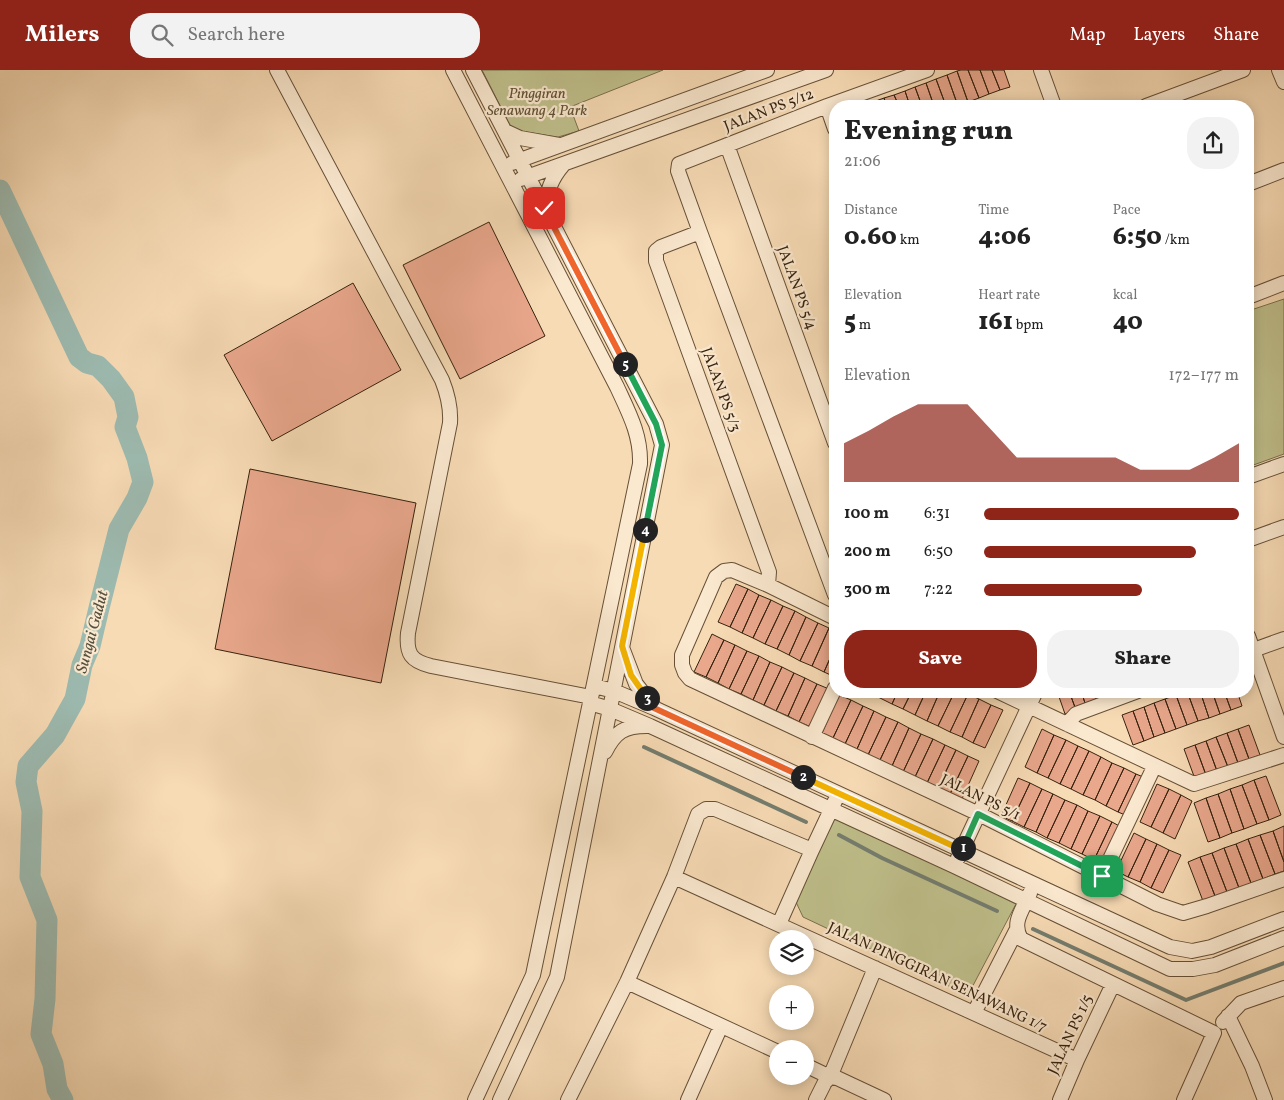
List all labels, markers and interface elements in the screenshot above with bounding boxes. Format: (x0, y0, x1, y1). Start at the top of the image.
search box (130, 13, 480, 58)
text: Milers (25, 18, 100, 52)
icon: search (148, 21, 176, 49)
text: Search here (188, 22, 285, 48)
text: Map (1069, 23, 1105, 48)
text: Layers (1133, 23, 1185, 48)
text: Share (1213, 23, 1259, 48)
park label: Pinggiran Senawang 4 Park (487, 84, 587, 122)
street label: JALAN PS 5/12 (721, 84, 817, 138)
text: Evening run (844, 112, 1013, 151)
button: share (1187, 117, 1239, 169)
text: 21:06 (844, 151, 881, 173)
pin (523, 187, 565, 229)
icon: check (530, 194, 558, 222)
text: Distance (844, 201, 898, 220)
text: Time (978, 201, 1009, 220)
text: Pace (1113, 201, 1141, 220)
text: 0.60 (844, 220, 897, 255)
text: 4:06 (978, 220, 1031, 255)
text: 6:50 (1113, 220, 1162, 255)
text: km (897, 231, 920, 250)
text: /km (1162, 231, 1190, 250)
street label: JALAN PS 5/4 (771, 243, 821, 333)
text: Elevation (844, 286, 902, 305)
text: Heart rate (978, 286, 1040, 305)
text: kcal (1113, 286, 1138, 305)
text: 5 (844, 305, 856, 340)
text: 161 (978, 305, 1013, 340)
text: 40 (1113, 305, 1143, 340)
text: m (856, 316, 871, 335)
text: bpm (1013, 316, 1044, 335)
street label: JALAN PS 5/3 (695, 345, 745, 435)
pin: 5 (612, 352, 638, 376)
text: 5 (622, 355, 629, 374)
text: Elevation (844, 365, 911, 387)
text: 172–177 m (1169, 365, 1239, 387)
text: 100 m (844, 503, 889, 525)
text: 6:31 (924, 503, 950, 525)
pin: 4 (632, 518, 658, 542)
text: 4 (641, 521, 650, 540)
text: 200 m (844, 541, 891, 563)
text: 6:50 (924, 541, 953, 563)
text: 300 m (844, 579, 890, 601)
text: 7:22 (924, 579, 953, 601)
water label: Sungai Gadut (71, 587, 115, 676)
button: Save (844, 630, 1037, 688)
button: Share (1047, 630, 1239, 688)
pin: 3 (634, 686, 660, 710)
text: 3 (644, 689, 651, 708)
pin: 2 (790, 764, 816, 790)
text: 2 (800, 768, 807, 787)
street label: JALAN PS 5/1 (936, 770, 1024, 826)
pin: 1 (950, 836, 976, 860)
text: 1 (961, 839, 966, 858)
pin (1081, 855, 1123, 897)
icon: arrive (1088, 862, 1116, 890)
street label: JALAN PINGGIRAN SENAWANG 1/7 (824, 918, 1050, 1038)
map controls (769, 930, 814, 1085)
button: layers (769, 930, 814, 975)
button: + (769, 985, 814, 1030)
street label: JALAN PS 1/5 (1043, 991, 1099, 1079)
button: − (769, 1040, 814, 1085)

